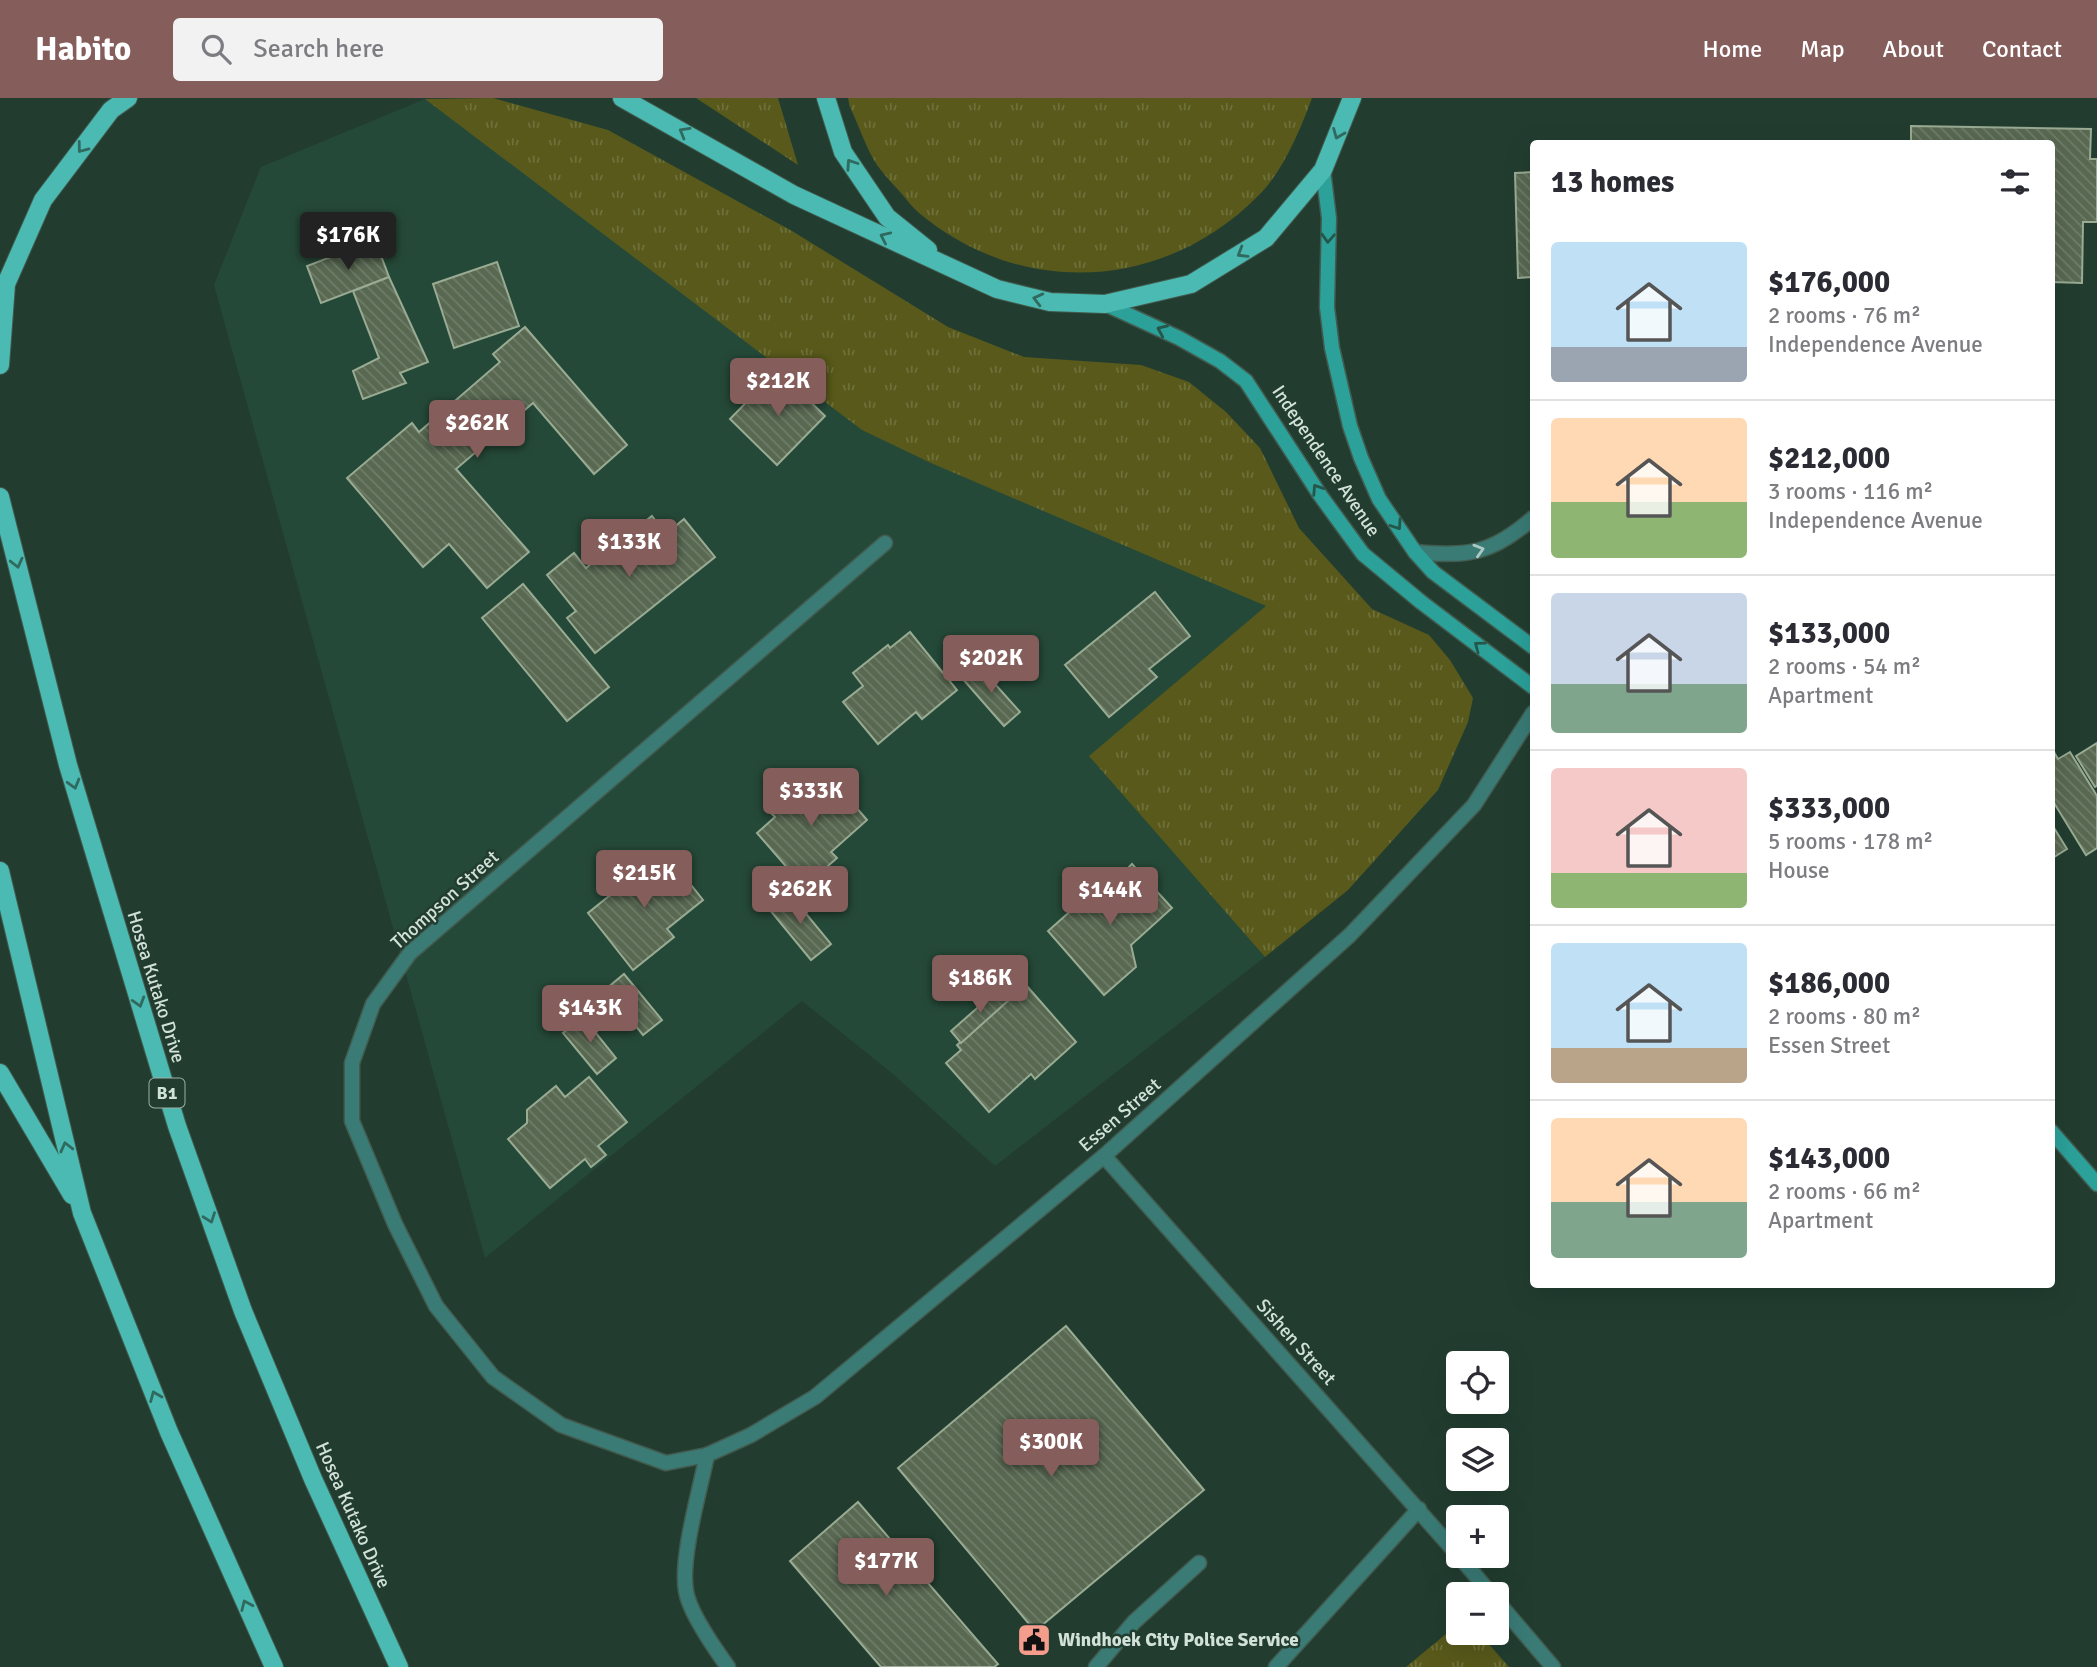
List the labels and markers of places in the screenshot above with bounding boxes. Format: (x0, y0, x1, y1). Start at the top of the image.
pin: $176K (299, 212, 397, 272)
pin: $212K (729, 358, 827, 418)
pin: $262K (428, 400, 526, 460)
pin: $133K (580, 519, 678, 579)
pin: $202K (942, 636, 1040, 695)
pin: $333K (762, 768, 860, 828)
pin: $215K (595, 850, 693, 910)
pin: $262K (751, 866, 849, 926)
pin: $144K (1061, 868, 1159, 927)
pin: $186K (931, 956, 1029, 1015)
pin: $143K (541, 986, 639, 1045)
pin: $300K (1002, 1420, 1100, 1479)
pin: $177K (837, 1538, 935, 1598)
public building icon: Windhoek City Police Service (1015, 1621, 1053, 1659)
place label: Windhoek City Police Service (1058, 1628, 1299, 1652)

